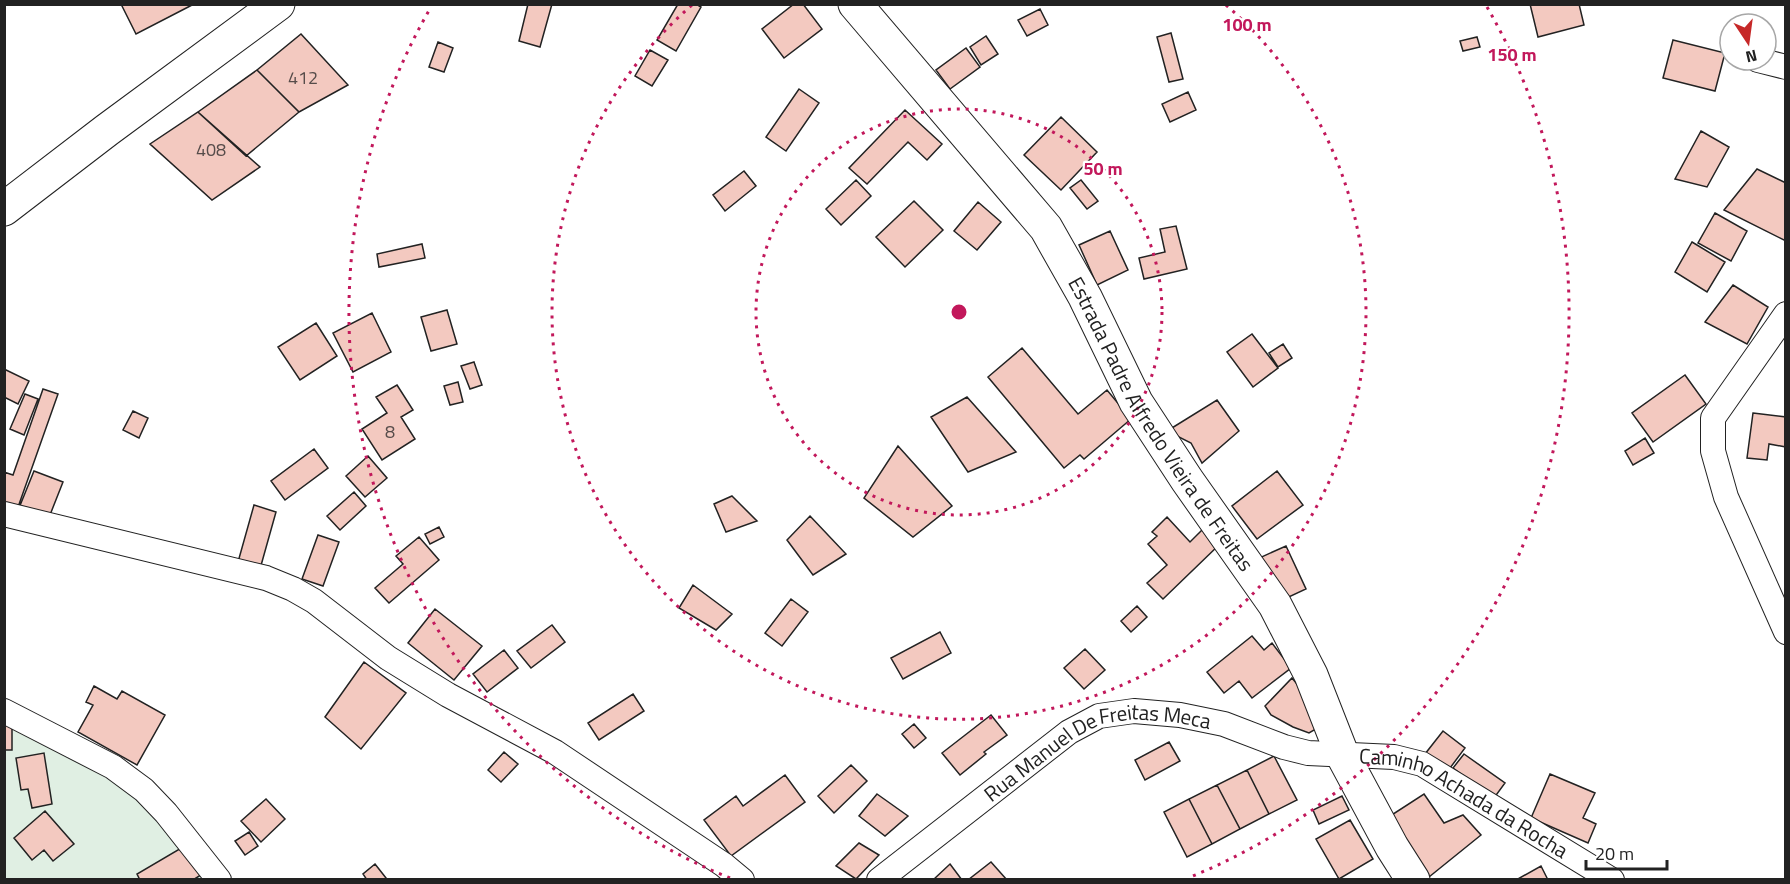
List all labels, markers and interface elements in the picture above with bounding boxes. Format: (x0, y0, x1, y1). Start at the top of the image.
text: 100 m (1222, 11, 1272, 38)
north arrow (1718, 12, 1778, 72)
text: 150 m (1487, 41, 1537, 68)
text: N (1743, 44, 1759, 70)
house number: 412 (288, 64, 318, 91)
house number: 408 (196, 136, 226, 163)
text: 50 m (1083, 155, 1123, 182)
street label: Estrada Padre Alfredo Vieira de Freitas (1061, 271, 1262, 578)
centre of rings (949, 302, 969, 322)
house number: 8 (385, 418, 395, 445)
street label: Rua Manuel De Freitas Meca (977, 695, 1215, 809)
street label: Caminho Achada da Rocha (1358, 739, 1575, 866)
scale bar (1586, 833, 1667, 871)
text: 20 m (1595, 840, 1634, 867)

